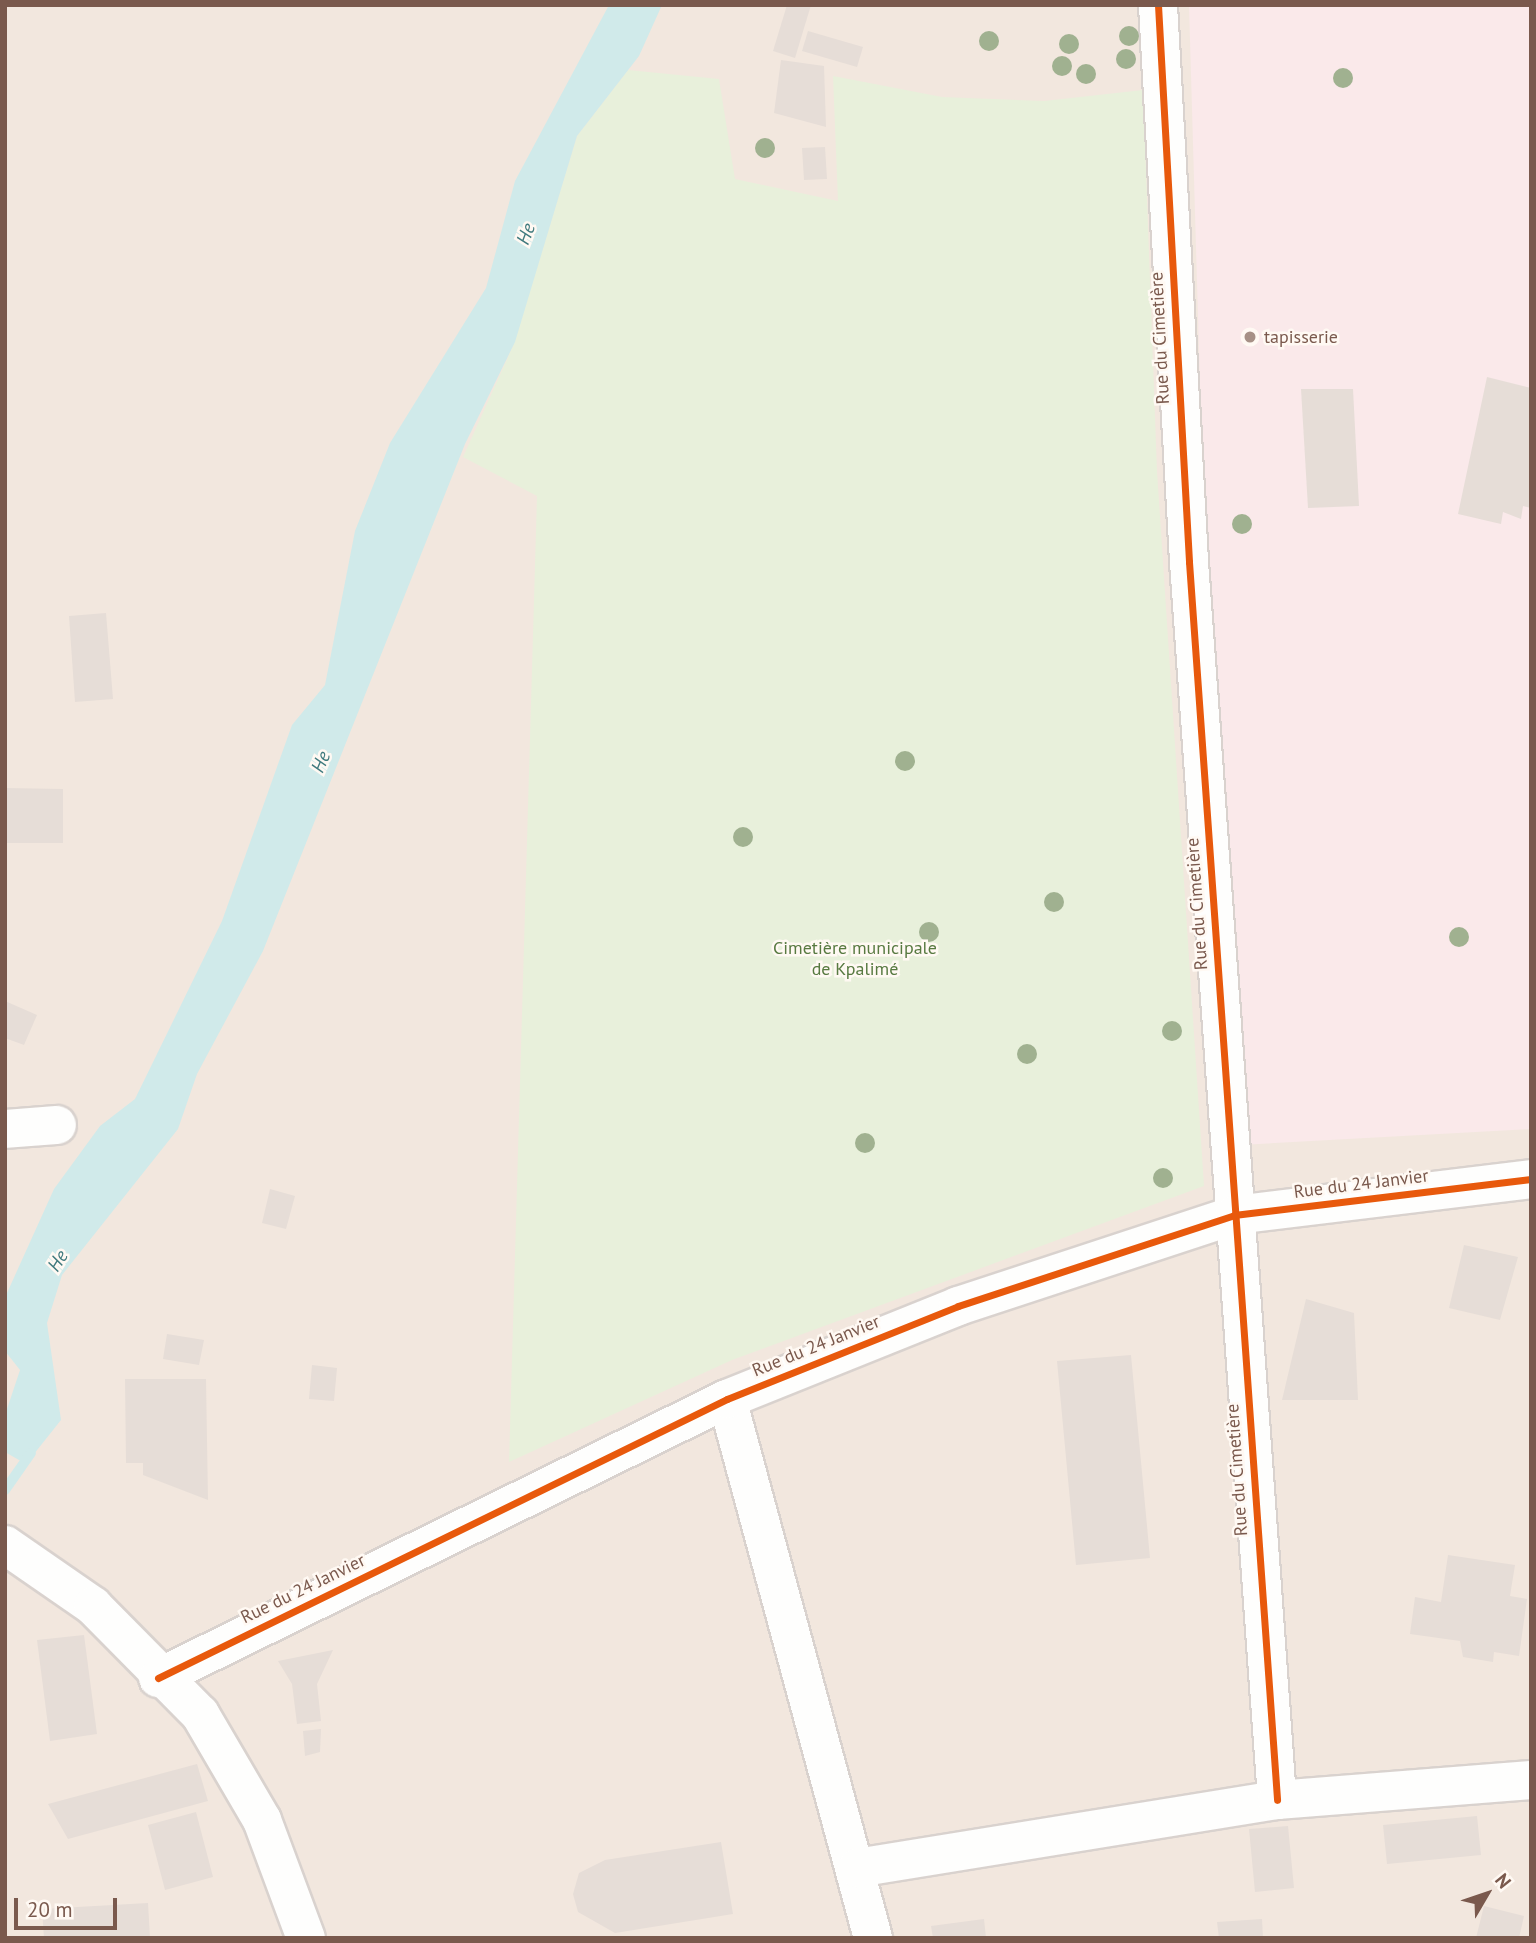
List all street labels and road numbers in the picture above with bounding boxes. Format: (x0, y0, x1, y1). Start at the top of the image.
street label: Rue du Cimetière (1146, 271, 1174, 405)
street label: Rue du Cimetière (1182, 837, 1212, 971)
street label: Rue du 24 Janvier (1292, 1165, 1430, 1203)
street label: Rue du 24 Janvier (749, 1311, 883, 1381)
street label: Rue du Cimetière (1222, 1403, 1252, 1537)
street label: Rue du 24 Janvier (237, 1550, 369, 1628)

